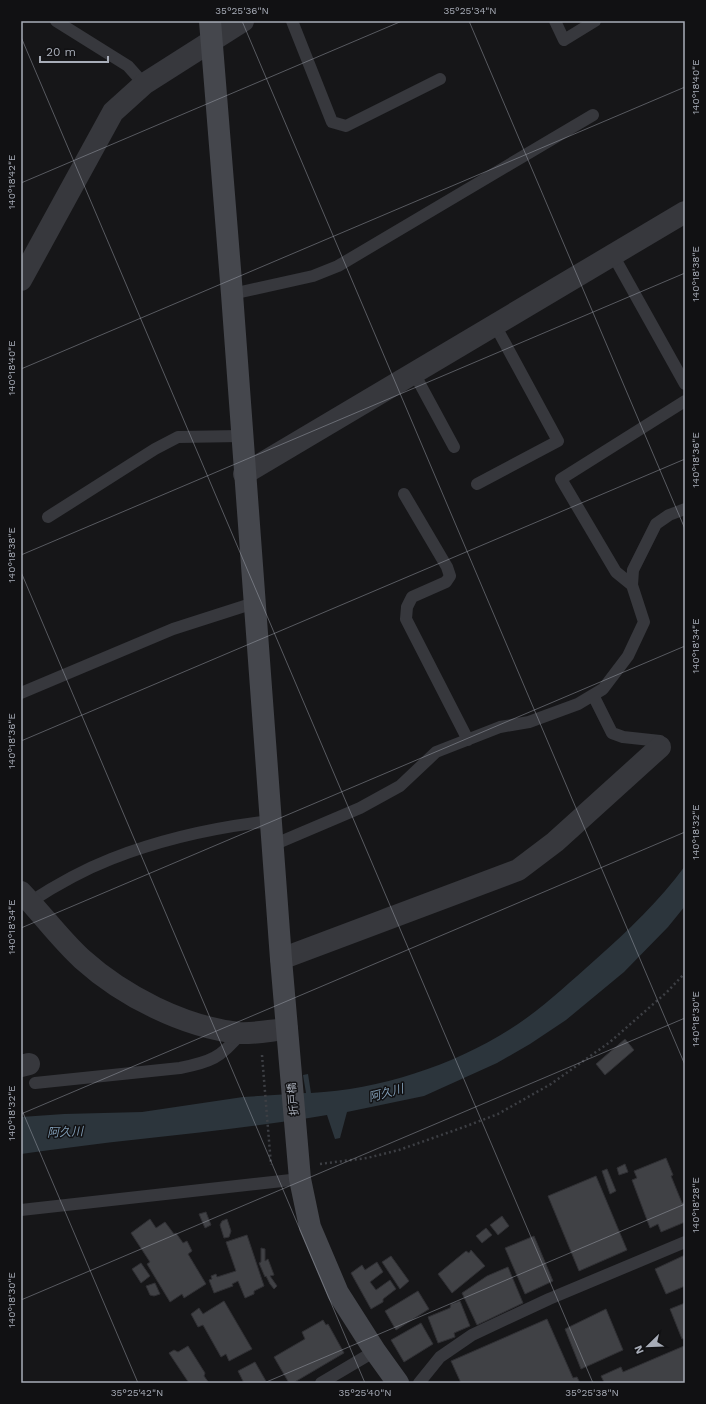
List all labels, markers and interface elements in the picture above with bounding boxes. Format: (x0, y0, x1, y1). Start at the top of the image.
text: 35°25'36"N (215, 5, 269, 16)
text: 35°25'34"N (443, 5, 497, 16)
scale bar (40, 38, 108, 64)
text: 20 m (46, 45, 76, 59)
text: 140°18'40"E (690, 59, 701, 115)
text: 140°18'42"E (6, 155, 17, 209)
text: 140°18'38"E (690, 246, 701, 302)
text: 140°18'40"E (6, 340, 17, 396)
text: 140°18'36"E (690, 432, 701, 488)
text: 140°18'38"E (6, 527, 17, 583)
text: 140°18'34"E (690, 618, 701, 674)
text: 140°18'36"E (6, 713, 17, 769)
text: 140°18'32"E (690, 804, 701, 860)
text: 140°18'34"E (6, 899, 17, 955)
text: 140°18'30"E (690, 991, 701, 1047)
water label: 阿久川 (367, 1081, 407, 1104)
street label: 折戸橋 (285, 1082, 301, 1116)
text: 140°18'32"E (6, 1085, 17, 1141)
water label: 阿久川 (47, 1124, 85, 1140)
text: 140°18'28"E (690, 1177, 701, 1233)
text: 140°18'30"E (6, 1272, 17, 1328)
north arrow (628, 1326, 668, 1366)
text: N (632, 1343, 647, 1356)
text: 35°25'42"N (111, 1387, 163, 1398)
text: 35°25'40"N (338, 1387, 392, 1398)
text: 35°25'38"N (565, 1387, 619, 1398)

